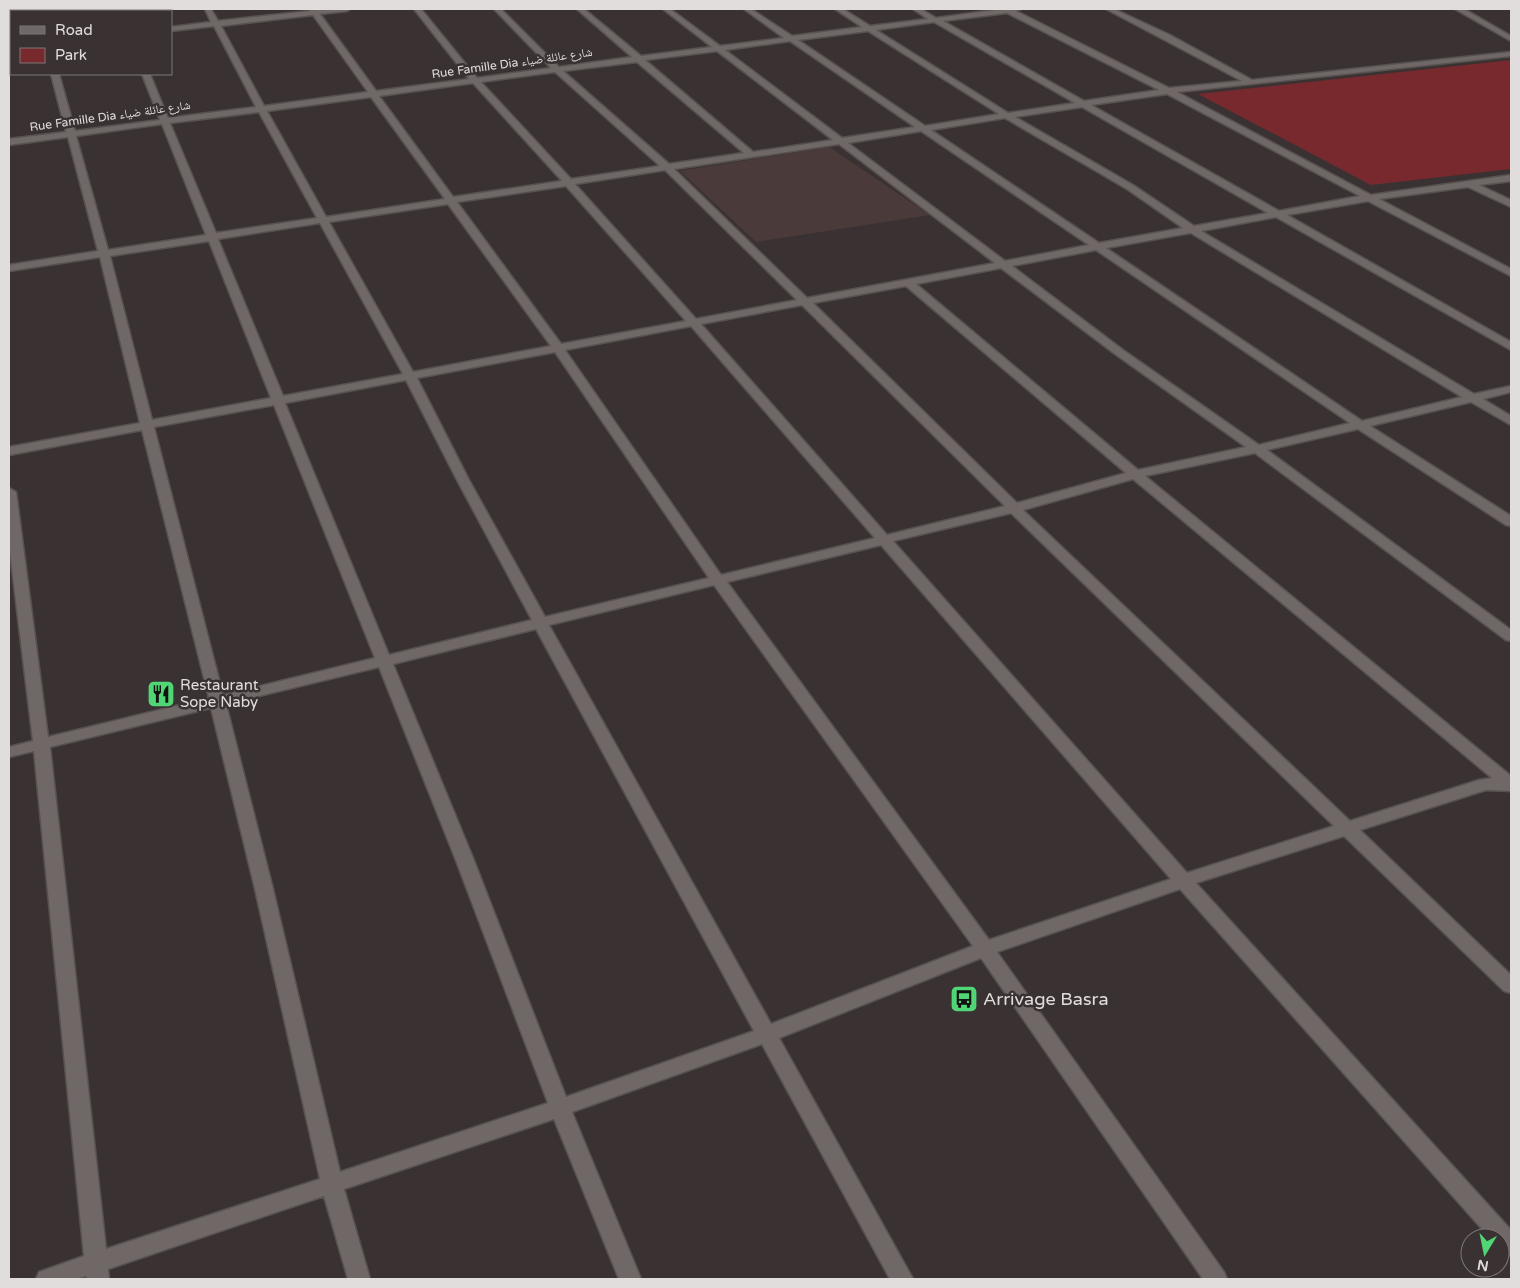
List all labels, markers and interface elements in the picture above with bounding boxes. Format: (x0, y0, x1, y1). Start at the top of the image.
legend (10, 10, 172, 75)
text: Road (55, 21, 93, 39)
street label: Rue Famille Dia شارع عائلة ضياء (431, 45, 594, 82)
text: Park (55, 46, 87, 64)
street label: Rue Famille Dia شارع عائلة ضياء (29, 98, 192, 135)
place label: Restaurant Sope Naby (180, 676, 259, 711)
restaurant icon: Restaurant Sope Naby (146, 679, 176, 709)
bus stop icon: Arrivage Basra (949, 984, 979, 1014)
place label: Arrivage Basra (983, 988, 1109, 1010)
north arrow (1460, 1228, 1510, 1278)
text: N (1476, 1256, 1490, 1275)

